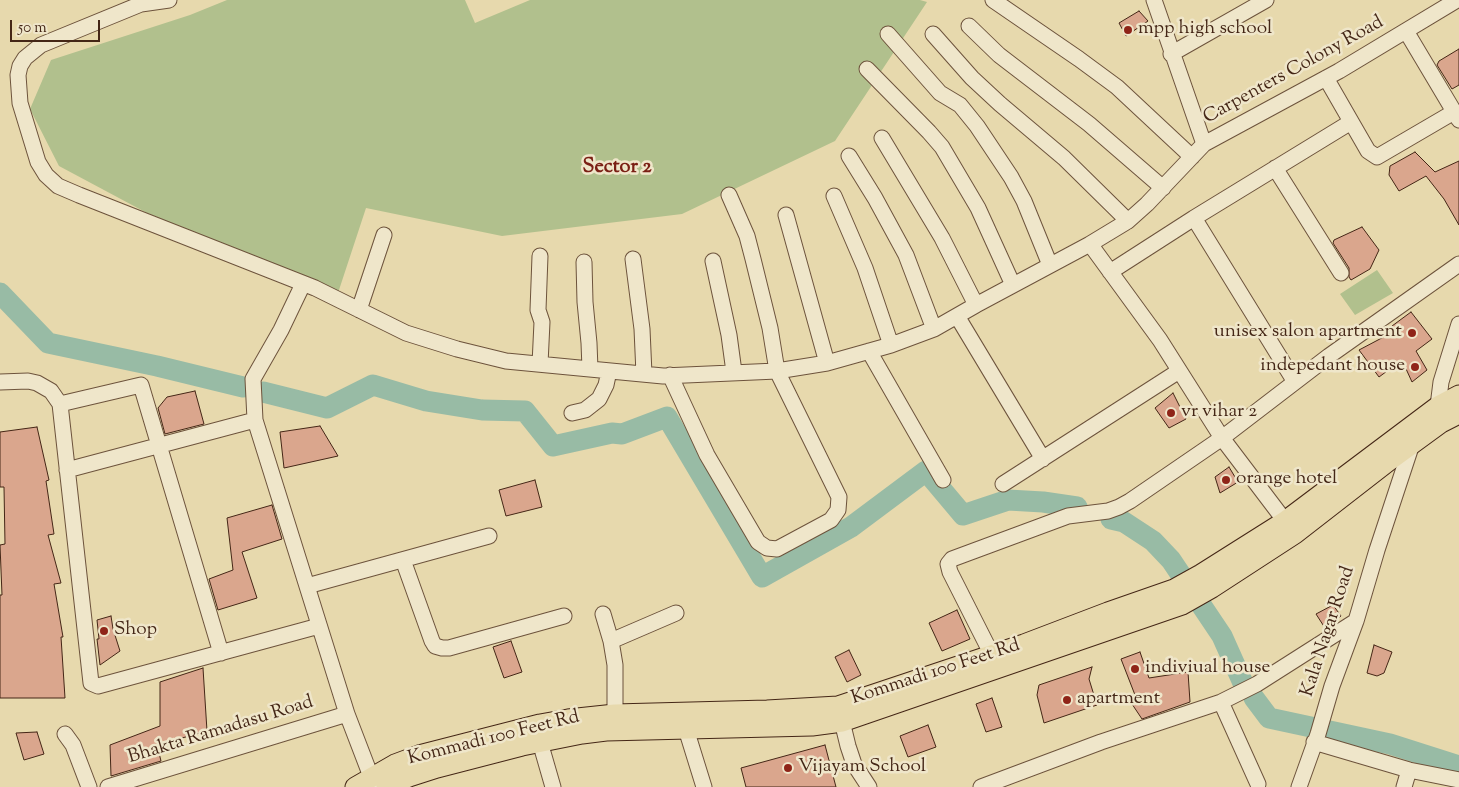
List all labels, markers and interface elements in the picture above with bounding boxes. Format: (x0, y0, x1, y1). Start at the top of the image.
scale bar (12, 10, 102, 42)
street label: Carpenters Colony Road (1200, 12, 1388, 130)
text: 50 m (18, 18, 47, 39)
place label: mpp high school (1138, 19, 1272, 41)
marker: mpp high school (1122, 24, 1134, 36)
district label: Sector 2 (582, 157, 652, 181)
place label: unisex salon apartment (1214, 322, 1402, 344)
marker: unisex salon apartment (1406, 327, 1418, 339)
place label: indepedant house (1260, 356, 1405, 378)
marker: indepedant house (1409, 361, 1421, 373)
place label: vr vihar 2 (1181, 402, 1257, 424)
marker: vr vihar 2 (1165, 407, 1177, 419)
place label: orange hotel (1236, 469, 1337, 491)
marker: orange hotel (1220, 474, 1232, 486)
street label: Kala Nagar Road (1297, 564, 1361, 700)
place label: Shop (114, 620, 157, 642)
marker: Shop (98, 625, 110, 637)
street label: Kommadi 100 Feet Rd (849, 635, 1023, 711)
place label: indiviual house (1145, 658, 1270, 680)
marker: indiviual house (1129, 663, 1141, 675)
place label: apartment (1077, 689, 1160, 711)
street label: Bhakta Ramadasu Road (126, 692, 316, 770)
marker: apartment (1061, 694, 1073, 706)
street label: Kommadi 100 Feet Rd (406, 707, 582, 771)
place label: Vijayam School (798, 757, 926, 779)
marker: Vijayam School (782, 762, 794, 774)

